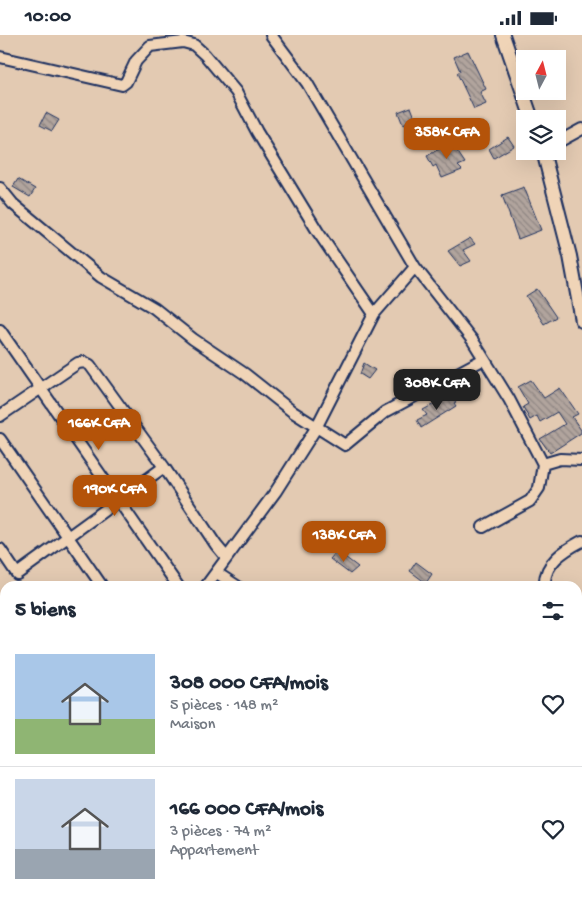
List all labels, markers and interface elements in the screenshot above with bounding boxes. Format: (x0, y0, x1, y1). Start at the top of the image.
text: 10:00 (25, 6, 71, 29)
north arrow (516, 50, 566, 100)
map controls (516, 50, 566, 160)
button: layers (516, 110, 566, 160)
pin: 358K CFA (395, 117, 499, 160)
text: 358K CFA (415, 124, 479, 143)
pin: 308K CFA (385, 369, 489, 411)
text: 308K CFA (404, 375, 470, 394)
pin: 166K CFA (47, 409, 151, 451)
text: 166K CFA (68, 415, 130, 434)
pin: 190K CFA (63, 475, 167, 517)
text: 190K CFA (84, 481, 146, 500)
pin: 138K CFA (292, 521, 396, 563)
text: 138K CFA (313, 527, 375, 546)
icon: filters (539, 597, 567, 625)
text: 5 biens (15, 599, 75, 624)
text: 308 000 CFA/mois (170, 672, 328, 697)
icon: home (55, 674, 115, 734)
icon: heart (539, 690, 567, 718)
text: 5 pièces · 148 m² (170, 697, 278, 716)
text: Maison (170, 716, 215, 735)
text: 166 000 CFA/mois (170, 798, 323, 823)
icon: home (55, 799, 115, 859)
icon: heart (539, 815, 567, 843)
text: 3 pièces · 74 m² (170, 823, 271, 842)
text: Appartement (170, 842, 258, 861)

